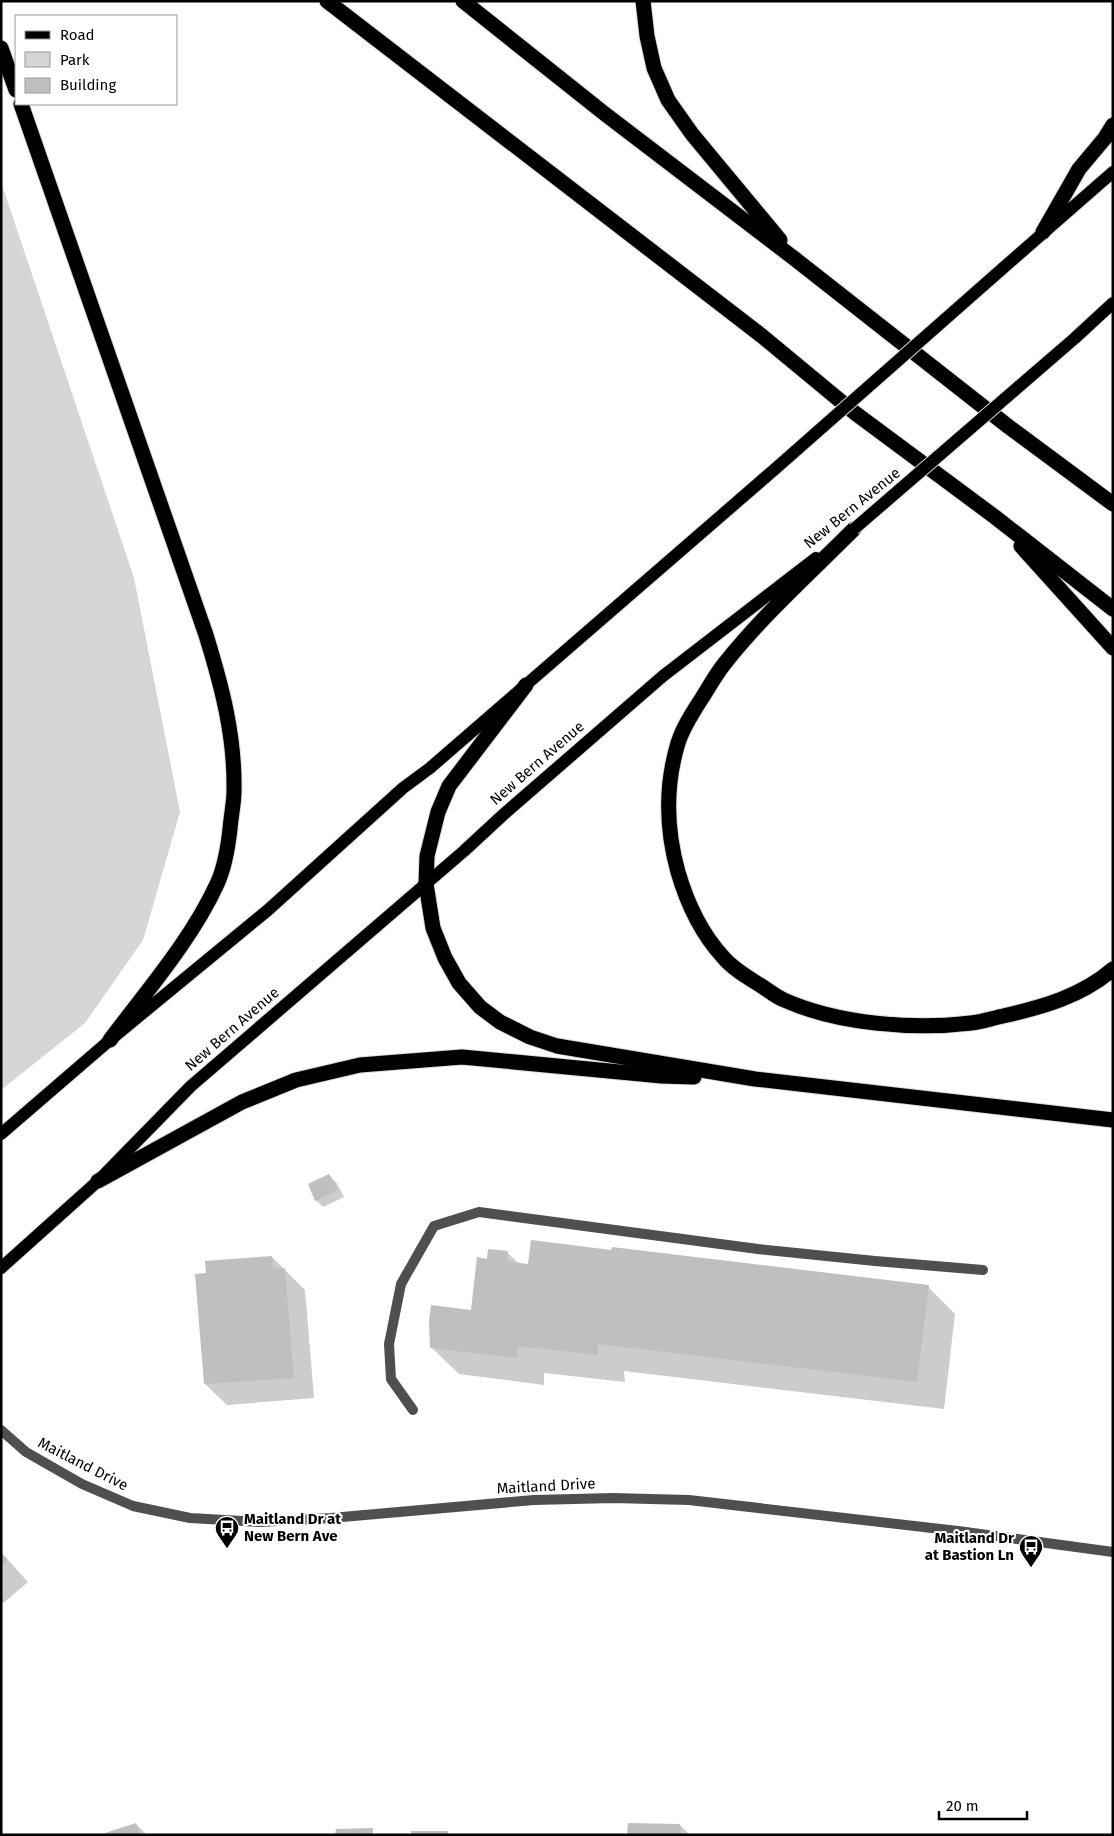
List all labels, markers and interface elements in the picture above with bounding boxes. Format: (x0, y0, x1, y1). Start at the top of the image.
legend (15, 15, 178, 105)
text: Road (60, 26, 95, 44)
text: Park (60, 51, 90, 69)
text: Building (60, 76, 116, 94)
street label: New Bern Avenue (800, 464, 904, 552)
street label: New Bern Avenue (486, 717, 588, 809)
street label: New Bern Avenue (181, 983, 283, 1075)
street label: Maitland Drive (35, 1434, 131, 1494)
street label: Maitland Drive (496, 1474, 596, 1498)
place label: Maitland Dr at New Bern Ave (244, 1510, 341, 1545)
bus stop icon: Maitland Dr at New Bern Ave (214, 1515, 240, 1549)
place label: Maitland Dr at Bastion Ln (925, 1529, 1015, 1564)
bus stop icon: Maitland Dr at Bastion Ln (1018, 1534, 1044, 1568)
scale bar (939, 1788, 1026, 1820)
text: 20 m (946, 1797, 979, 1815)

